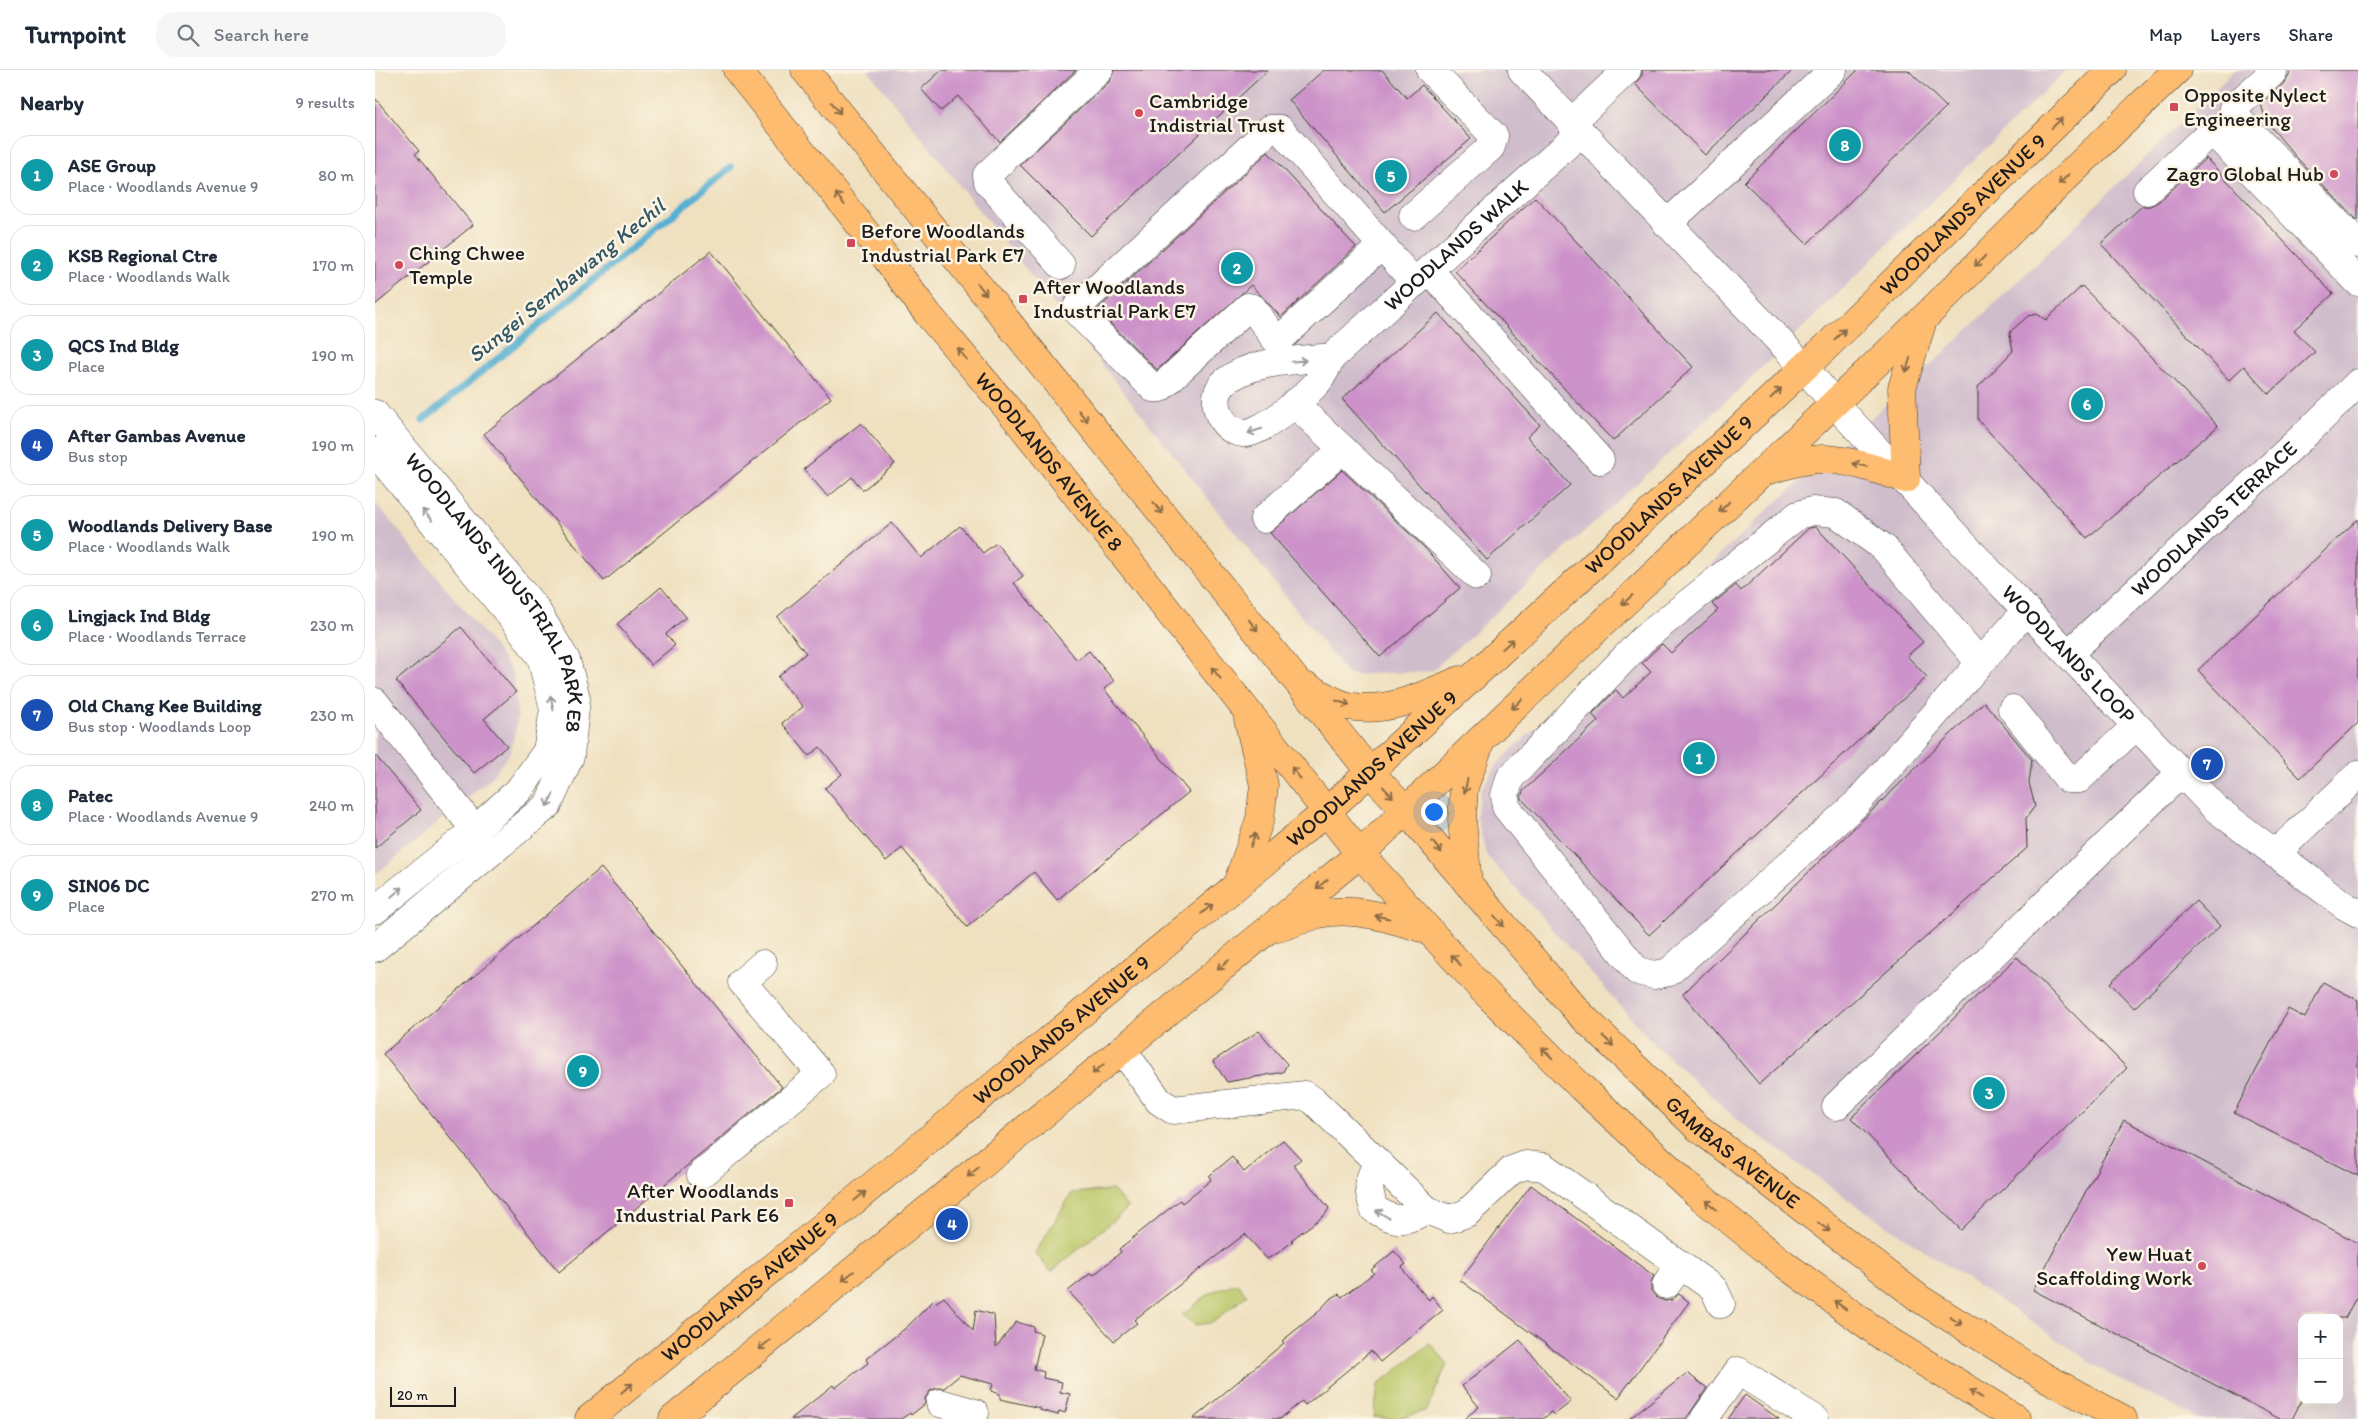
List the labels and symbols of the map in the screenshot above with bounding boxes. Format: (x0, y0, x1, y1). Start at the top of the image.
place label: Opposite Nylect Engineering (2184, 82, 2327, 131)
place label: Cambridge Indistrial Trust (1149, 88, 1285, 137)
one-way arrow (830, 101, 841, 114)
marker: Opposite Nylect Engineering (2168, 101, 2180, 113)
marker: Cambridge Indistrial Trust (1133, 107, 1145, 119)
one-way arrow (2051, 117, 2063, 129)
pin: 8 (1829, 126, 1861, 164)
street label: WOODLANDS AVENUE 9 (1874, 128, 2051, 300)
pin: 5 (1375, 157, 1407, 195)
place label: Zagro Global Hub (2166, 161, 2324, 186)
marker: Zagro Global Hub (2328, 168, 2340, 180)
street label: WOODLANDS WALK (1379, 173, 1533, 316)
one-way arrow (2058, 173, 2071, 185)
water label: Sungei Sembawang Kechil (462, 191, 672, 368)
one-way arrow (834, 193, 845, 206)
place label: Before Woodlands Industrial Park E7 (861, 218, 1025, 267)
marker: Before Woodlands Industrial Park E7 (845, 237, 857, 249)
place label: Ching Chwee Temple (409, 240, 525, 289)
pin: 2 (1221, 249, 1253, 287)
one-way arrow (1974, 255, 1986, 268)
marker: Ching Chwee Temple (393, 259, 405, 271)
place label: After Woodlands Industrial Park E7 (1033, 274, 1196, 323)
one-way arrow (976, 282, 987, 295)
marker: After Woodlands Industrial Park E7 (1017, 293, 1029, 305)
one-way arrow (1834, 328, 1846, 340)
one-way arrow (956, 348, 968, 361)
one-way arrow (1291, 356, 1307, 366)
one-way arrow (1902, 357, 1912, 373)
street label: WOODLANDS AVENUE 8 (970, 367, 1129, 556)
pin: 6 (2071, 385, 2103, 423)
one-way arrow (1770, 387, 1783, 399)
one-way arrow (1078, 409, 1089, 422)
street label: WOODLANDS AVENUE 9 (1579, 409, 1758, 579)
one-way arrow (1247, 426, 1263, 436)
street label: WOODLANDS TERRACE (2125, 435, 2302, 602)
street label: WOODLANDS INDUSTRIAL PARK E8 (400, 447, 590, 734)
one-way arrow (1852, 460, 1868, 469)
one-way arrow (1718, 501, 1731, 513)
one-way arrow (1153, 502, 1164, 515)
one-way arrow (421, 508, 433, 521)
street label: WOODLANDS LOOP (1997, 579, 2141, 728)
one-way arrow (1620, 595, 1633, 606)
one-way arrow (1247, 618, 1258, 631)
one-way arrow (1502, 638, 1515, 650)
one-way arrow (1211, 667, 1222, 680)
street label: WOODLANDS AVENUE 9 (1281, 685, 1462, 852)
one-way arrow (547, 695, 556, 711)
one-way arrow (1511, 698, 1524, 710)
one-way arrow (1335, 699, 1351, 708)
pin: 1 (1683, 739, 1715, 777)
pin: 7 (2191, 745, 2223, 783)
one-way arrow (1290, 767, 1301, 780)
one-way arrow (1461, 777, 1470, 793)
one-way arrow (1382, 785, 1394, 798)
one-way arrow (544, 792, 554, 806)
your location (1421, 799, 1447, 825)
one-way arrow (1249, 833, 1258, 848)
one-way arrow (1431, 841, 1442, 854)
one-way arrow (1316, 879, 1329, 890)
one-way arrow (390, 887, 403, 898)
one-way arrow (1201, 904, 1214, 915)
one-way arrow (1375, 911, 1391, 921)
one-way arrow (1494, 914, 1505, 927)
street label: WOODLANDS AVENUE 9 (967, 949, 1155, 1110)
one-way arrow (1450, 954, 1462, 967)
one-way arrow (1217, 960, 1230, 971)
one-way arrow (1602, 1035, 1614, 1047)
one-way arrow (1540, 1047, 1553, 1059)
pin: 9 (567, 1052, 599, 1090)
one-way arrow (1092, 1063, 1105, 1074)
pin: 3 (1973, 1074, 2005, 1112)
street label: GAMBAS AVENUE (1661, 1090, 1805, 1214)
one-way arrow (967, 1167, 980, 1178)
place label: After Woodlands Industrial Park E6 (616, 1178, 779, 1227)
one-way arrow (853, 1190, 866, 1201)
marker: After Woodlands Industrial Park E6 (783, 1197, 795, 1209)
one-way arrow (1705, 1200, 1718, 1211)
pin: 4 (936, 1205, 968, 1243)
street label: WOODLANDS AVENUE 9 (656, 1206, 843, 1367)
one-way arrow (1374, 1209, 1389, 1219)
one-way arrow (1817, 1221, 1830, 1232)
place label: Yew Huat Scaffolding Work (2036, 1241, 2192, 1290)
marker: Yew Huat Scaffolding Work (2196, 1260, 2208, 1272)
one-way arrow (841, 1270, 854, 1282)
one-way arrow (1834, 1299, 1847, 1310)
one-way arrow (1949, 1316, 1963, 1327)
one-way arrow (757, 1340, 770, 1351)
one-way arrow (620, 1382, 633, 1394)
scale bar (390, 1384, 456, 1407)
one-way arrow (1969, 1388, 1983, 1398)

